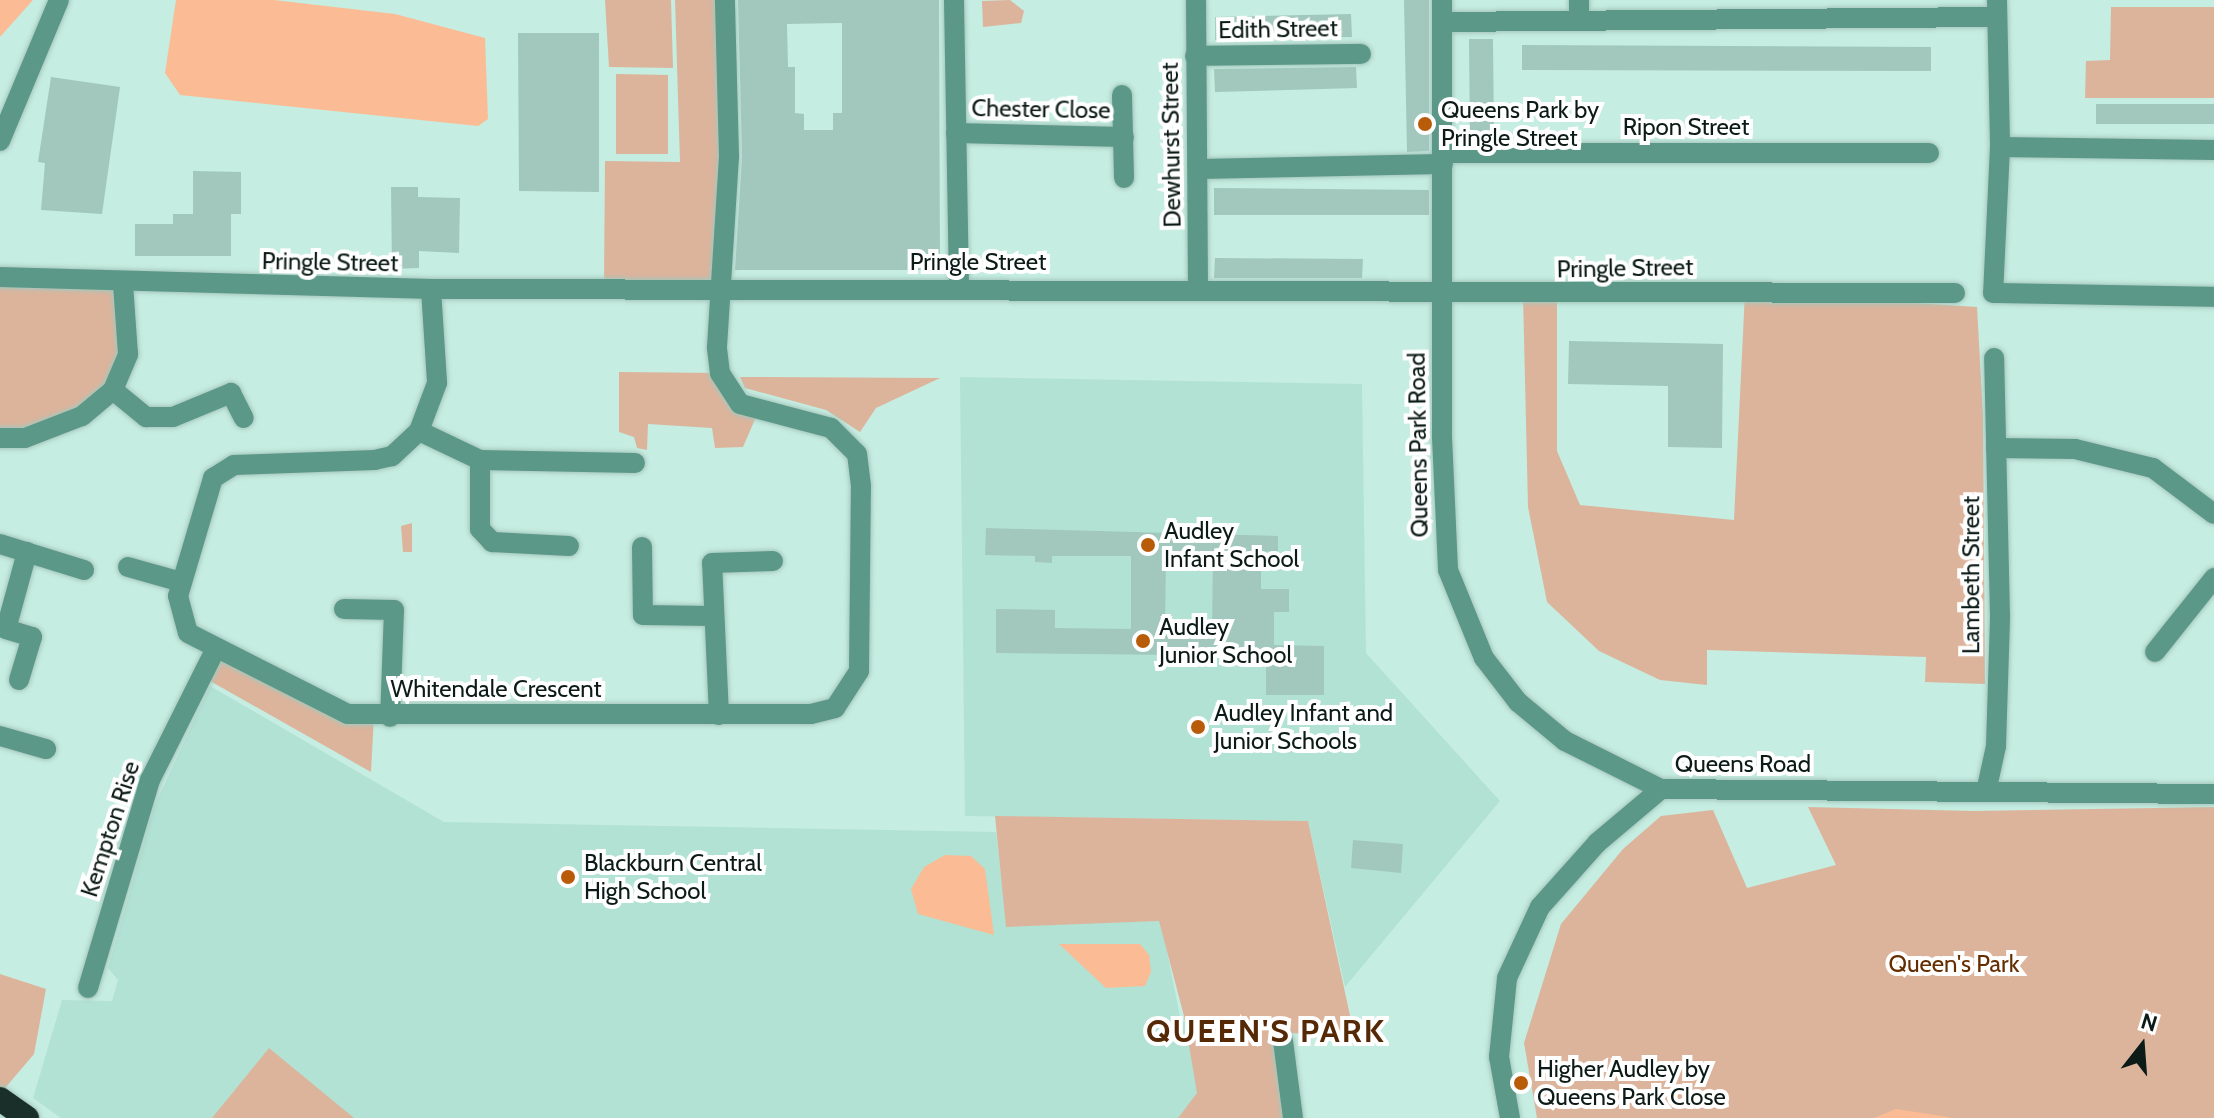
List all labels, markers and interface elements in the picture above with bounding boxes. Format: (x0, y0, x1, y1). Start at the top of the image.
street label: Edith Street (1218, 14, 1338, 44)
street label: Dewhurst Street (1155, 62, 1187, 228)
street label: Chester Close (971, 93, 1111, 125)
place label: Queens Park by Pringle Street (1441, 96, 1599, 152)
street label: Ripon Street (1623, 113, 1749, 141)
marker: Queens Park by Pringle Street (1416, 115, 1434, 133)
street label: Pringle Street (262, 246, 398, 278)
street label: Pringle Street (910, 248, 1046, 276)
street label: Pringle Street (1557, 252, 1693, 284)
street label: Queens Park Road (1402, 352, 1434, 538)
street label: Lambeth Street (1957, 496, 1985, 654)
place label: Audley Infant School (1164, 517, 1299, 573)
marker: Audley Infant School (1139, 536, 1157, 554)
place label: Audley Junior School (1159, 613, 1292, 669)
marker: Audley Junior School (1134, 632, 1152, 650)
street label: Whitendale Crescent (390, 675, 602, 703)
place label: Audley Infant and Junior Schools (1214, 699, 1393, 755)
marker: Audley Infant and Junior Schools (1189, 718, 1207, 736)
street label: Queens Road (1675, 750, 1811, 778)
street label: Kempton Rise (75, 758, 145, 900)
place label: Blackburn Central High School (584, 849, 762, 905)
marker: Blackburn Central High School (559, 868, 577, 886)
park label: Queen's Park (1889, 950, 2019, 978)
north arrow (2102, 1006, 2182, 1086)
text: N (2138, 1007, 2161, 1038)
district label: QUEEN'S PARK (1146, 1012, 1386, 1050)
place label: Higher Audley by Queens Park Close (1537, 1055, 1726, 1111)
marker: Higher Audley by Queens Park Close (1512, 1074, 1530, 1092)

